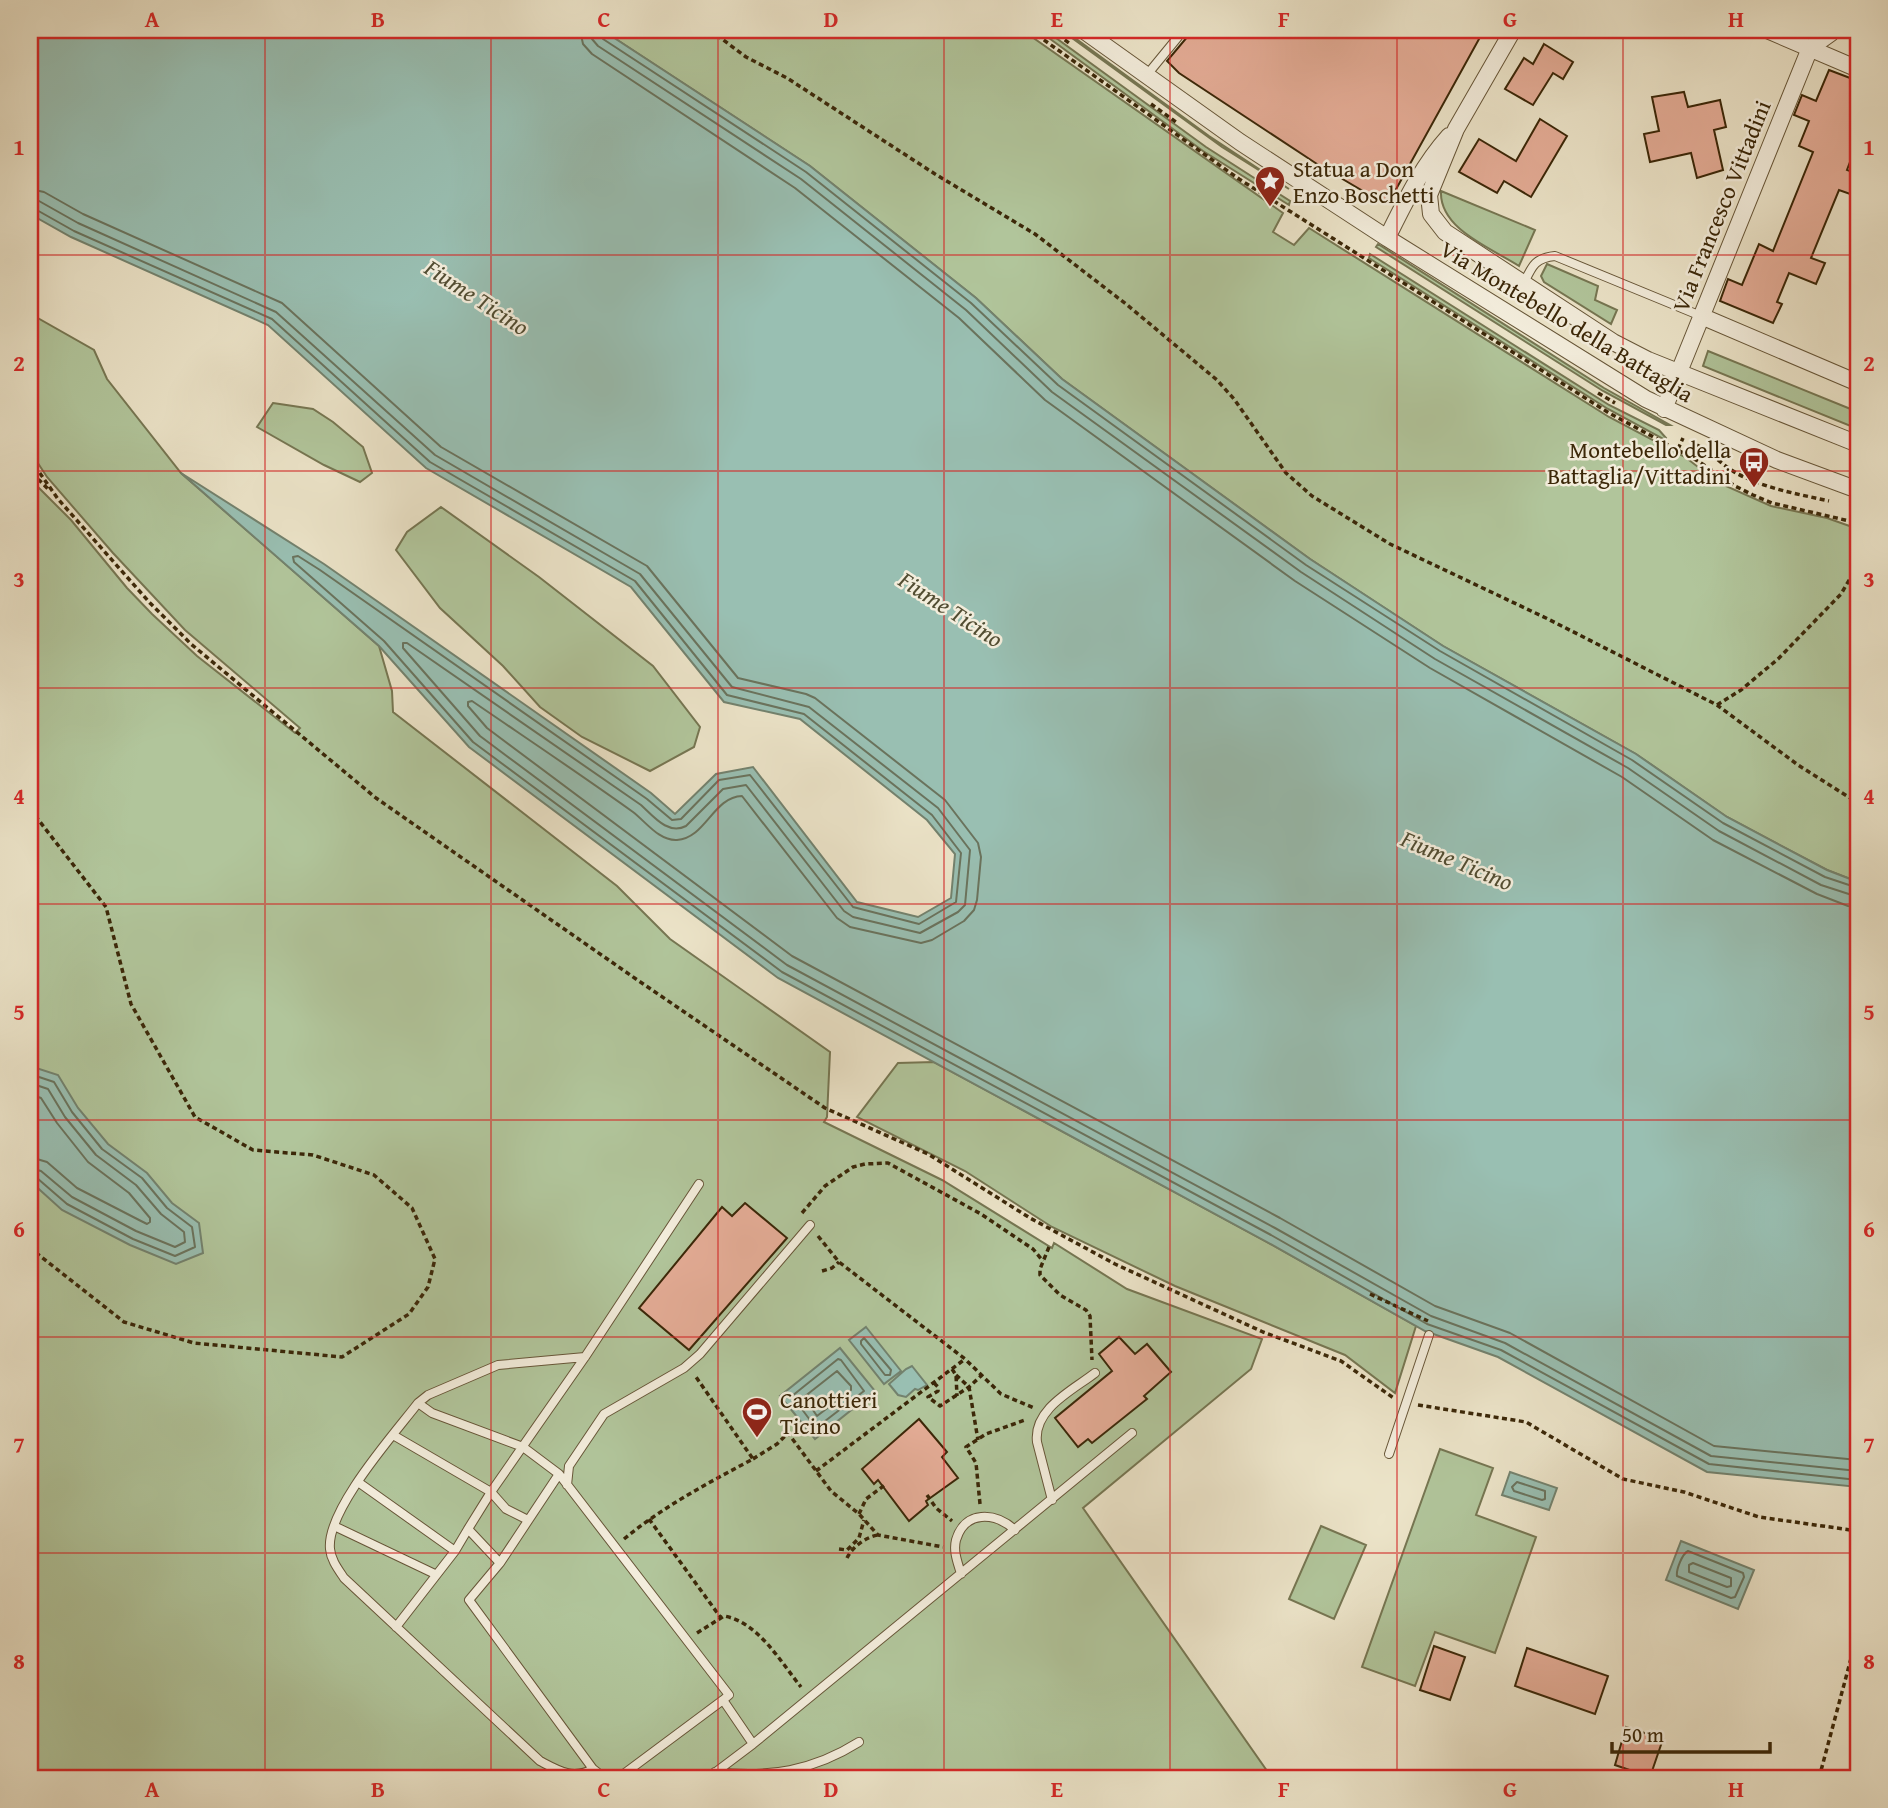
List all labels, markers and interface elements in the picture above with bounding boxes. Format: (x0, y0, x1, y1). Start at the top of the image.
text: A (145, 2, 160, 35)
text: B (371, 2, 385, 35)
text: C (597, 2, 611, 35)
text: D (824, 2, 839, 35)
text: E (1051, 2, 1063, 35)
text: F (1278, 2, 1290, 35)
text: G (1503, 2, 1517, 35)
text: H (1728, 2, 1744, 35)
street label: Via Francesco Vittadini (1663, 95, 1779, 317)
text: 1 (13, 130, 25, 163)
text: 1 (1863, 130, 1875, 163)
place label: Statua a Don Enzo Boschetti (1293, 152, 1435, 211)
place icon: Statua a Don Enzo Boschetti (1253, 164, 1287, 208)
street label: Via Montebello della Battaglia (1434, 232, 1700, 410)
water label: Fiume Ticino (417, 250, 536, 344)
text: 2 (13, 346, 25, 379)
text: 2 (1863, 346, 1875, 379)
place label: Montebello della Battaglia/Vittadini (1547, 433, 1731, 492)
bus stop icon: Montebello della Battaglia/Vittadini (1737, 445, 1771, 489)
text: 3 (13, 562, 25, 595)
water label: Fiume Ticino (891, 562, 1010, 656)
text: 3 (1863, 562, 1875, 595)
text: 4 (13, 779, 25, 812)
text: 4 (1863, 779, 1875, 812)
water label: Fiume Ticino (1395, 820, 1518, 899)
text: 5 (13, 995, 25, 1028)
text: 5 (1863, 995, 1875, 1028)
text: 6 (13, 1212, 25, 1245)
text: 6 (1863, 1212, 1875, 1245)
place label: Canottieri Ticino (780, 1383, 877, 1442)
sports icon: Canottieri Ticino (740, 1395, 774, 1439)
text: 7 (13, 1428, 25, 1461)
text: 7 (1863, 1428, 1875, 1461)
text: 8 (13, 1644, 25, 1677)
text: 8 (1863, 1644, 1875, 1677)
scale bar (1612, 1710, 1769, 1754)
text: 50 m (1622, 1719, 1664, 1750)
text: A (145, 1772, 160, 1805)
text: B (371, 1772, 385, 1805)
text: C (597, 1772, 611, 1805)
text: D (824, 1772, 839, 1805)
text: E (1051, 1772, 1063, 1805)
text: F (1278, 1772, 1290, 1805)
text: G (1503, 1772, 1517, 1805)
text: H (1728, 1772, 1744, 1805)

